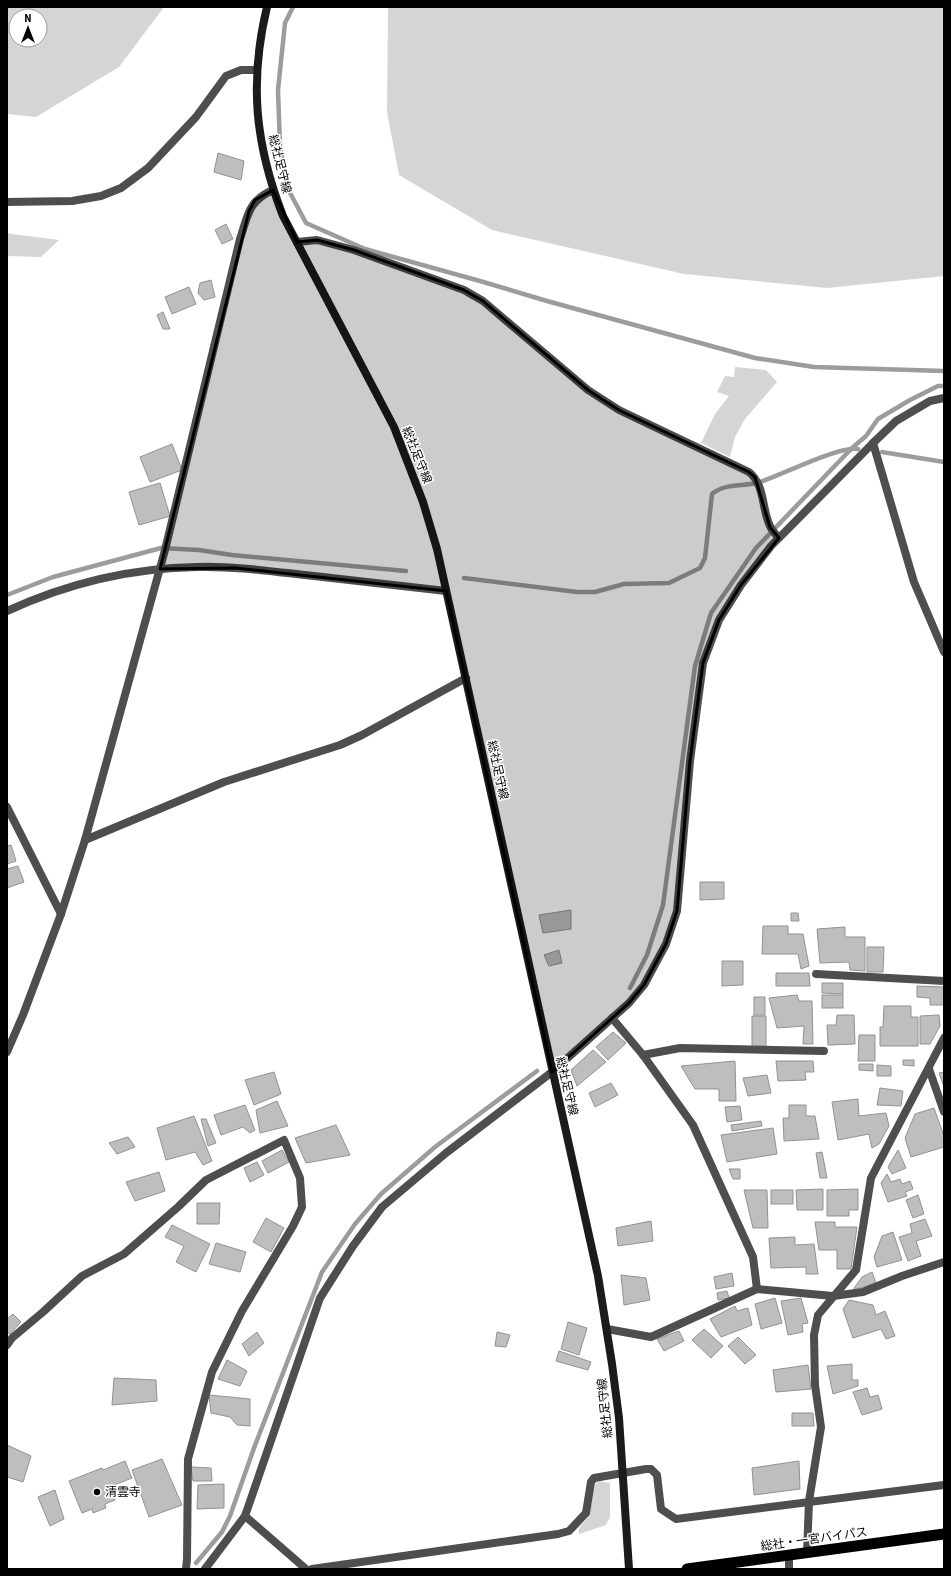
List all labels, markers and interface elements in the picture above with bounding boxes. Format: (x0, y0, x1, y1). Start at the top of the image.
north arrow (8, 8, 48, 48)
text: N (24, 11, 32, 26)
street label: 総社足守線 (264, 133, 295, 195)
street label: 総社足守線 (397, 424, 436, 486)
street label: 総社足守線 (483, 739, 512, 801)
street label: 総社足守線 (551, 1055, 582, 1117)
street label: 総社足守線 (594, 1377, 617, 1439)
place label: 清雲寺 (105, 1484, 141, 1501)
marker: 清雲寺 (92, 1487, 102, 1497)
street label: 総社・一宮バイパス (760, 1524, 869, 1555)

